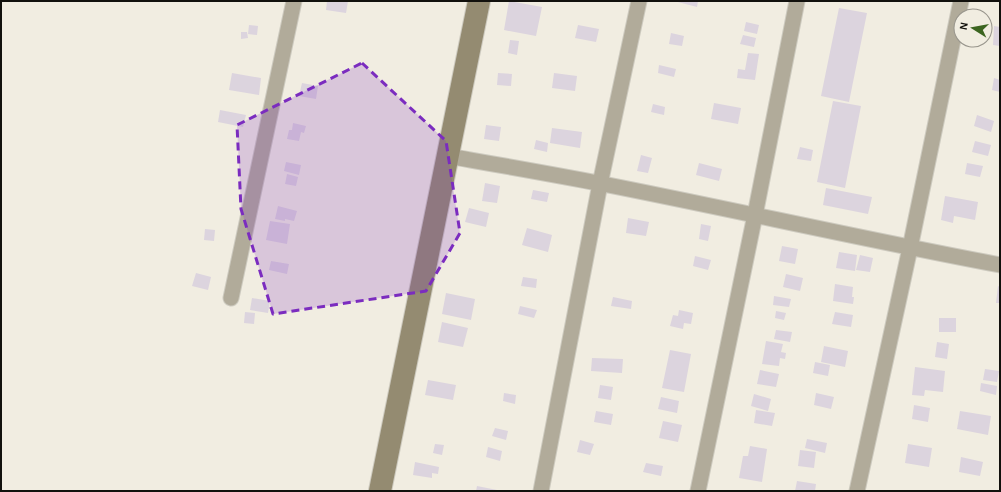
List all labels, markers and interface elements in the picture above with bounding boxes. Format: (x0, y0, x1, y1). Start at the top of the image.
north arrow (953, 8, 993, 48)
text: N (958, 21, 970, 31)

